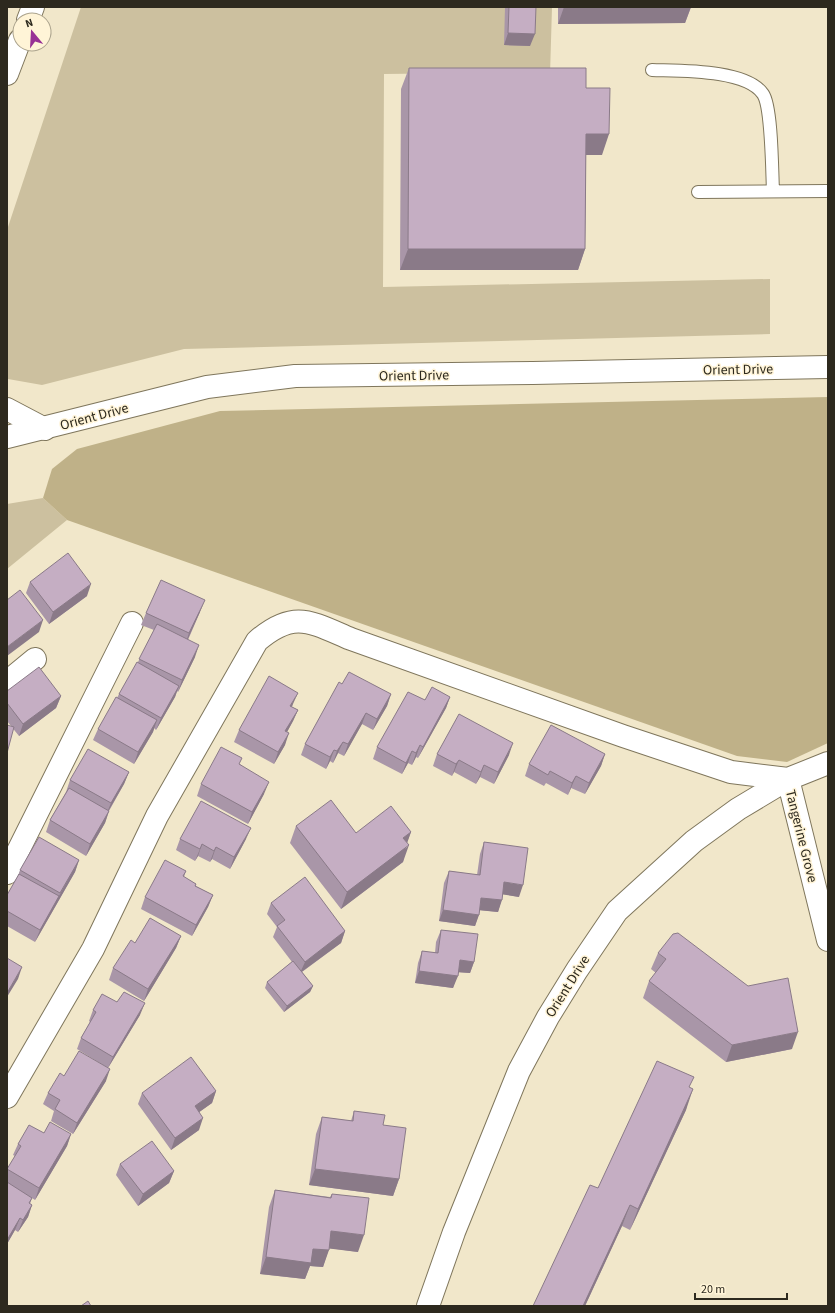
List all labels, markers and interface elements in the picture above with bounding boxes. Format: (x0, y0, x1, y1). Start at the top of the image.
north arrow (12, 12, 52, 52)
text: N (23, 15, 35, 31)
street label: Orient Drive (703, 359, 773, 381)
street label: Orient Drive (379, 365, 449, 387)
street label: Orient Drive (58, 398, 131, 436)
street label: Tangerine Grove (780, 788, 822, 885)
street label: Orient Drive (541, 951, 595, 1022)
scale bar (695, 1275, 787, 1301)
text: 20 m (701, 1281, 725, 1298)

